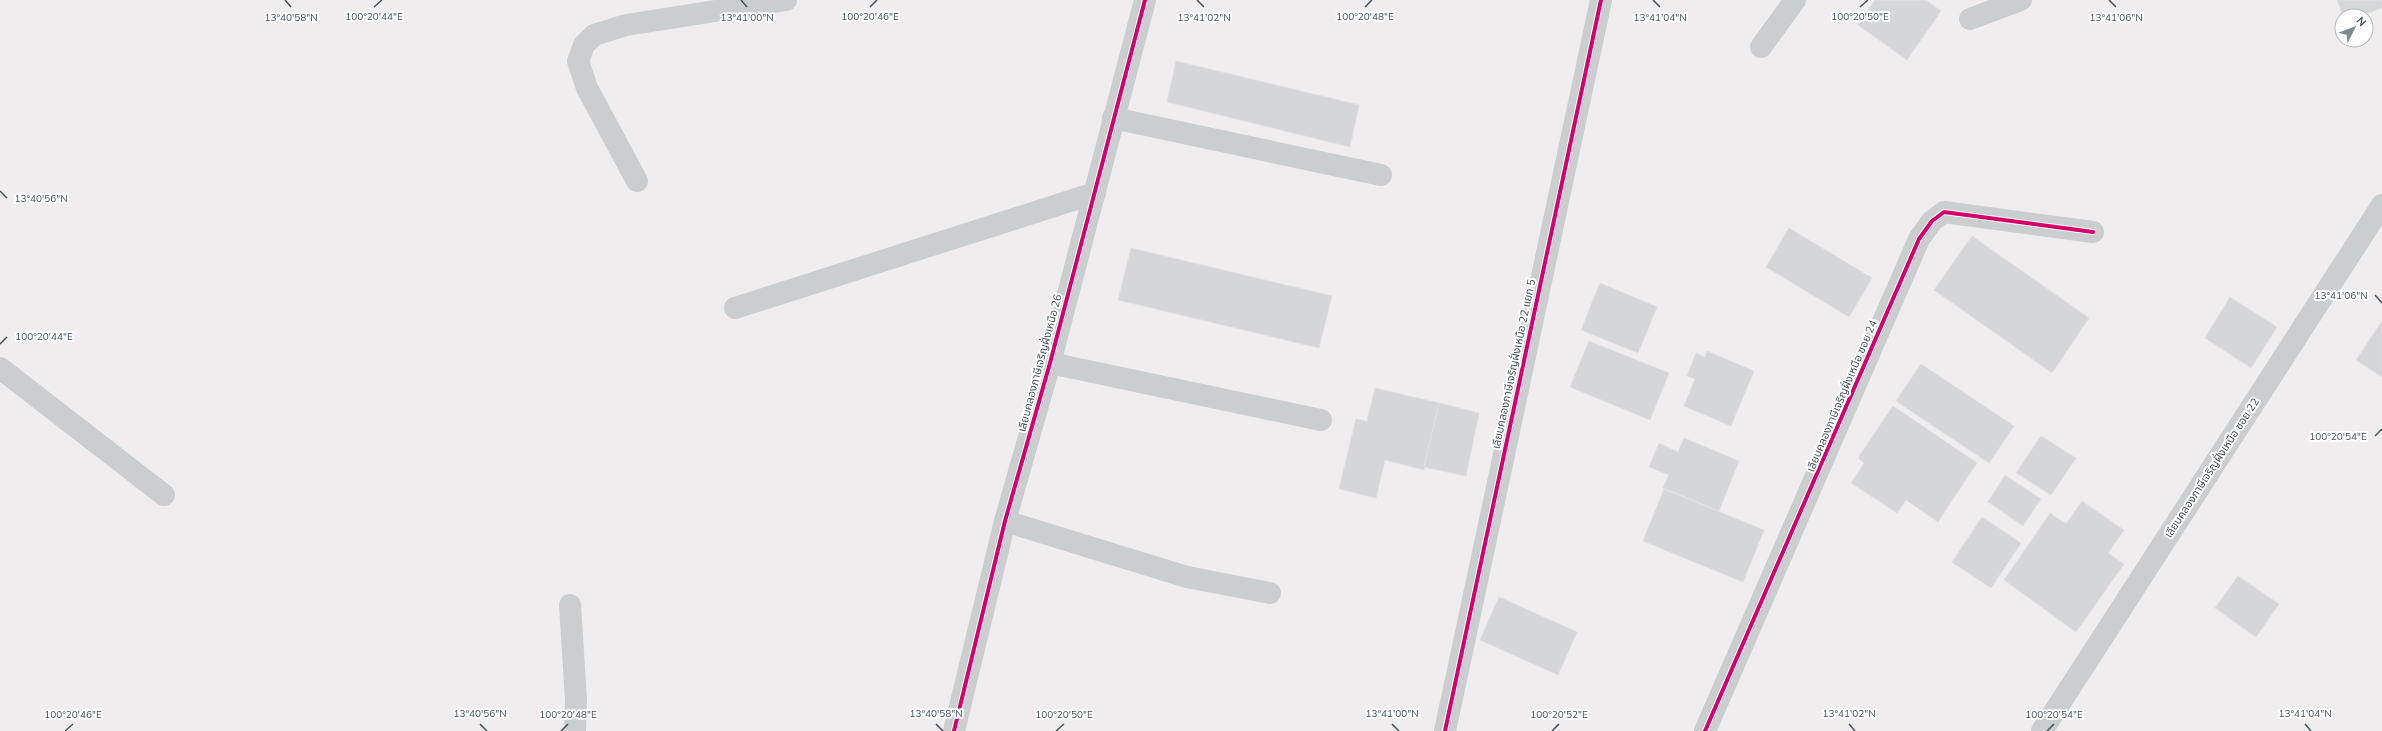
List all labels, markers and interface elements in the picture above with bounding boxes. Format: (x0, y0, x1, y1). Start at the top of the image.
north arrow (2334, 8, 2374, 48)
text: 100°20'44"E (345, 10, 403, 24)
text: 100°20'46"E (841, 10, 899, 24)
text: 100°20'48"E (1336, 10, 1394, 24)
text: 100°20'50"E (1831, 10, 1889, 24)
text: 13°40'58"N (264, 11, 318, 25)
text: 13°41'00"N (720, 11, 774, 25)
text: 13°41'02"N (1177, 11, 1231, 25)
text: 13°41'04"N (1633, 11, 1687, 25)
text: 13°41'06"N (2089, 11, 2143, 25)
text: N (2353, 14, 2369, 30)
text: 13°40'56"N (14, 192, 68, 206)
street label: เลียบคลองภาษีเจริญฝั่งเหนือ 22 แยก 5 (1488, 277, 1539, 450)
text: 13°41'06"N (2314, 289, 2368, 303)
street label: เลียบคลองภาษีเจริญฝั่งเหนือ 26 (1014, 292, 1066, 434)
street label: เลียบคลองภาษีเจริญฝั่งเหนือ ซอย 24 (1803, 317, 1881, 474)
text: 100°20'44"E (15, 330, 73, 344)
street label: เลียบคลองภาษีเจริญฝั่งเหนือ ซอย 22 (2161, 395, 2263, 541)
text: 100°20'54"E (2309, 430, 2367, 444)
text: 13°40'56"N (453, 707, 507, 721)
text: 13°40'58"N (909, 707, 963, 721)
text: 13°41'00"N (1365, 707, 1419, 721)
text: 13°41'02"N (1822, 707, 1876, 721)
text: 13°41'04"N (2278, 707, 2332, 721)
text: 100°20'46"E (44, 708, 102, 722)
text: 100°20'48"E (539, 708, 597, 722)
text: 100°20'50"E (1035, 708, 1093, 722)
text: 100°20'52"E (1530, 708, 1588, 722)
text: 100°20'54"E (2025, 708, 2083, 722)

